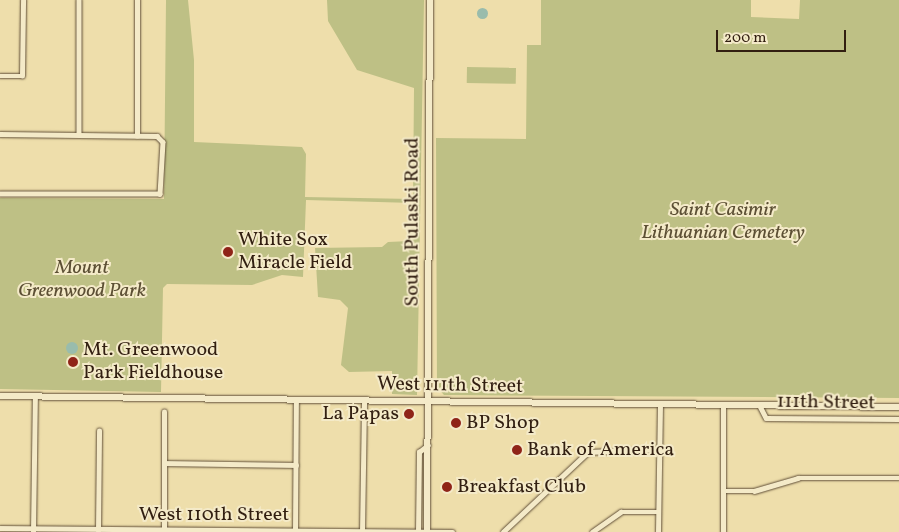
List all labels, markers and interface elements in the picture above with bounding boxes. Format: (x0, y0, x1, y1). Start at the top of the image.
scale bar (719, 20, 849, 52)
text: 200 m (724, 28, 767, 49)
street label: South Pulaski Road (401, 137, 425, 307)
park label: Saint Casimir Lithuanian Cemetery (641, 199, 805, 246)
place label: White Sox Miracle Field (238, 228, 352, 275)
marker: White Sox Miracle Field (222, 246, 234, 258)
park label: Mount Greenwood Park (18, 257, 146, 304)
place label: Mt. Greenwood Park Fieldhouse (83, 339, 223, 386)
marker: Mt. Greenwood Park Fieldhouse (67, 356, 79, 368)
street label: West 111th Street (377, 373, 523, 399)
street label: 111th Street (776, 390, 876, 416)
place label: La Papas (322, 402, 399, 426)
marker: La Papas (403, 408, 415, 420)
place label: BP Shop (466, 411, 539, 435)
marker: BP Shop (450, 417, 462, 429)
place label: Bank of America (527, 438, 672, 462)
marker: Bank of America (511, 444, 523, 456)
place label: Breakfast Club (457, 475, 586, 499)
marker: Breakfast Club (441, 481, 453, 493)
street label: West 110th Street (139, 503, 289, 527)

